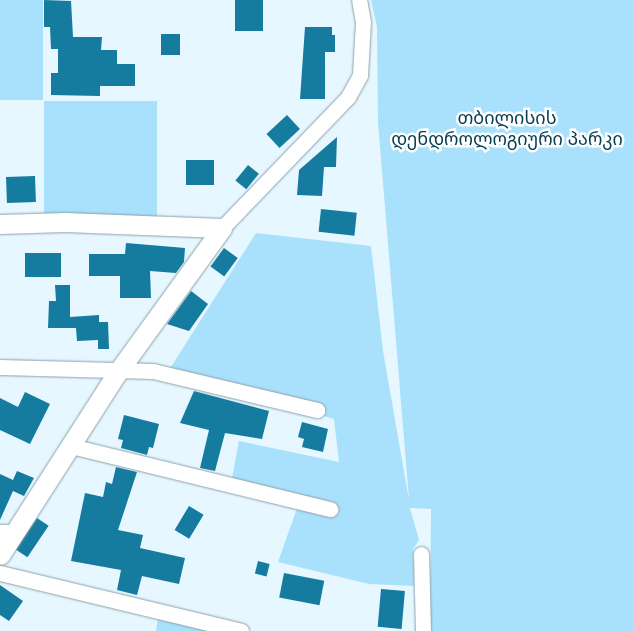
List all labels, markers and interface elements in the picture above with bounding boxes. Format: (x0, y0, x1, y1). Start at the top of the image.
park label: თბილისის დენდროლოგიური პარკი (391, 107, 623, 150)

